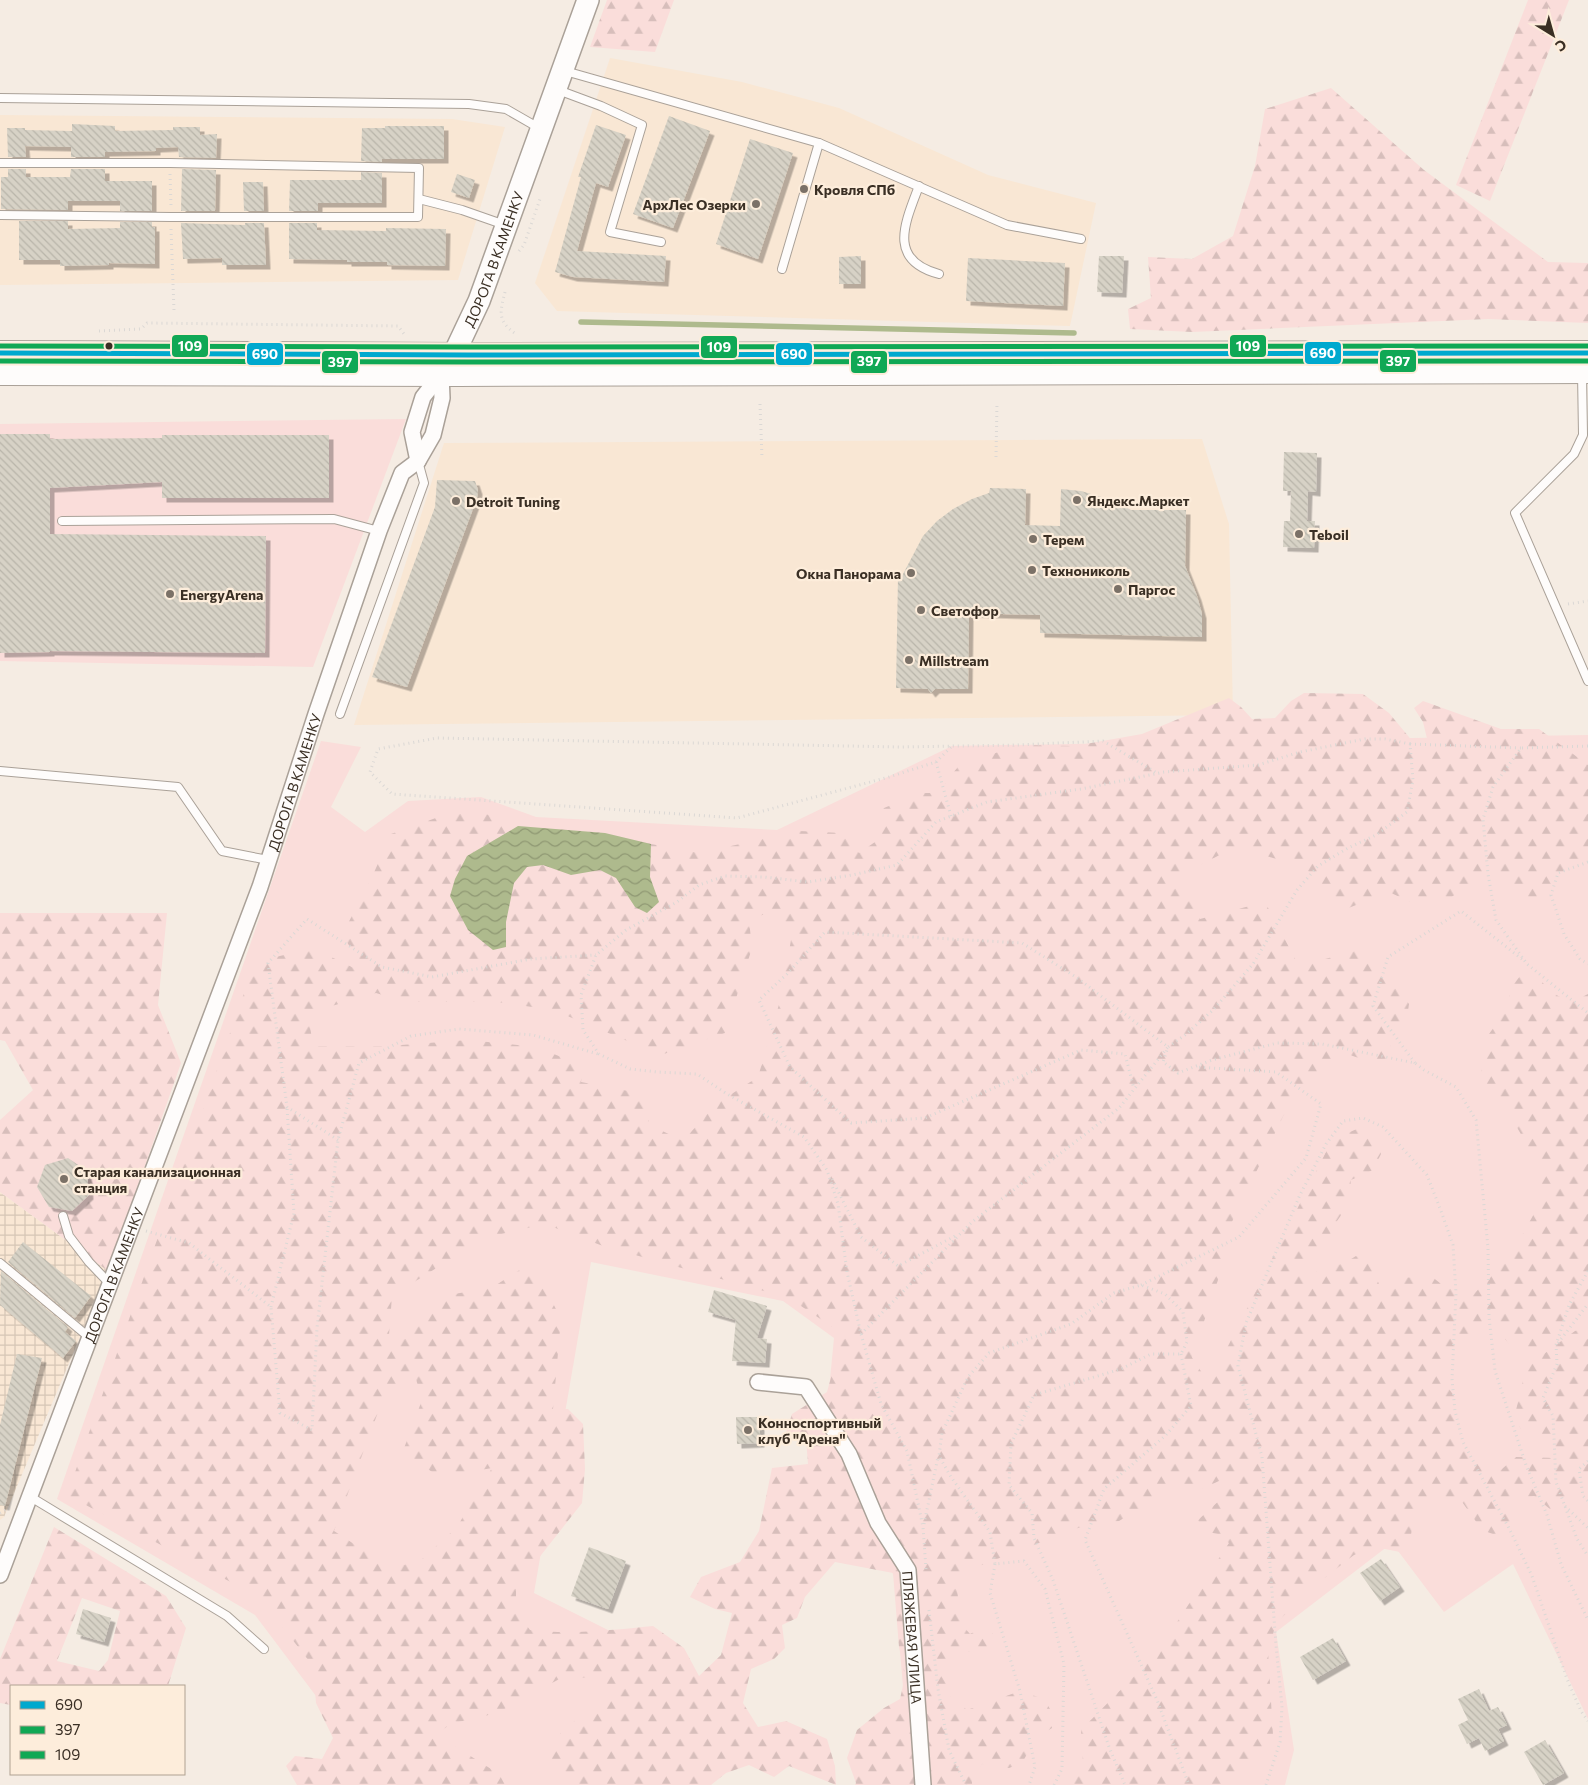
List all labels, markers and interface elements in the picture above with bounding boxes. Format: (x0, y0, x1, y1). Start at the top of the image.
north arrow (1528, 10, 1578, 60)
text: С (1552, 36, 1570, 55)
place label: Кровля СПб (814, 181, 895, 198)
marker: Кровля СПб (798, 183, 810, 195)
street label: ДОРОГА В КАМЕНКУ (460, 188, 527, 329)
place label: АрхЛес Озерки (643, 196, 746, 213)
marker: АрхЛес Озерки (750, 198, 762, 210)
line badge: 109 (171, 334, 209, 358)
line badge: 109 (1229, 334, 1267, 358)
line badge: 109 (700, 335, 738, 359)
text: 109 (178, 337, 202, 354)
text: 109 (1236, 337, 1260, 354)
text: 109 (707, 338, 731, 355)
unlabelled marker (104, 341, 114, 351)
line badge: 690 (1304, 341, 1342, 365)
line badge: 690 (246, 342, 284, 366)
line badge: 690 (775, 342, 813, 366)
text: 690 (1310, 344, 1336, 361)
text: 690 (252, 345, 278, 362)
text: 690 (781, 345, 807, 362)
line badge: 397 (1379, 349, 1417, 373)
line badge: 397 (321, 350, 359, 374)
line badge: 397 (850, 350, 888, 374)
text: 397 (857, 352, 881, 369)
text: 397 (1386, 352, 1410, 369)
text: 397 (328, 353, 352, 370)
place label: Яндекс.Маркет (1087, 492, 1190, 509)
place label: Detroit Tuning (466, 493, 560, 510)
marker: Яндекс.Маркет (1071, 494, 1083, 506)
marker: Detroit Tuning (450, 495, 462, 507)
place label: Teboil (1309, 526, 1349, 543)
marker: Teboil (1293, 528, 1305, 540)
place label: Терем (1043, 531, 1084, 548)
marker: Терем (1027, 533, 1039, 545)
place label: Технониколь (1042, 562, 1130, 579)
marker: Технониколь (1026, 564, 1038, 576)
place label: Окна Панорама (796, 565, 901, 582)
marker: Окна Панорама (905, 567, 917, 579)
place label: Паргос (1128, 581, 1175, 598)
marker: Паргос (1112, 583, 1124, 595)
place label: EnergyArena (180, 586, 263, 603)
marker: EnergyArena (164, 588, 176, 600)
place label: Светофор (931, 602, 999, 619)
marker: Светофор (915, 604, 927, 616)
place label: Millstream (919, 652, 989, 669)
marker: Millstream (903, 654, 915, 666)
street label: ДОРОГА В КАМЕНКУ (264, 710, 324, 853)
place label: Старая канализационная станция (74, 1163, 241, 1196)
marker: Старая канализационная станция (58, 1173, 70, 1185)
street label: ДОРОГА В КАМЕНКУ (80, 1204, 147, 1345)
place label: Конноспортивный клуб "Арена" (758, 1414, 881, 1447)
marker: Конноспортивный клуб "Арена" (742, 1424, 754, 1436)
street label: ПЛЯЖЕВАЯ УЛИЦА (900, 1570, 926, 1705)
legend (10, 1685, 185, 1775)
text: 690 (55, 1695, 83, 1713)
text: 397 (55, 1720, 81, 1738)
text: 109 (55, 1745, 80, 1763)

